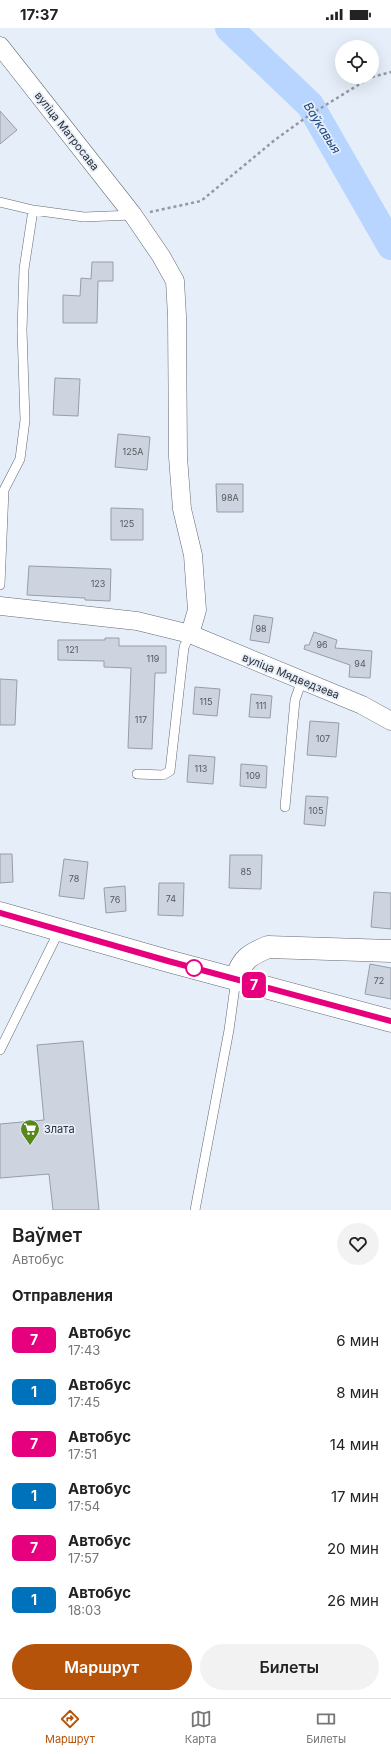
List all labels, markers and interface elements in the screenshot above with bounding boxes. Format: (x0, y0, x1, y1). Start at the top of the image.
text: 17:37 (20, 5, 58, 24)
map controls (335, 40, 379, 84)
button: locate (335, 40, 379, 84)
street label: вуліца Матросава (32, 89, 102, 173)
water label: Ваўкавыя (301, 99, 344, 157)
house number: 125А (123, 446, 143, 457)
house number: 98А (221, 492, 239, 503)
house number: 125 (120, 518, 134, 529)
house number: 123 (91, 578, 106, 589)
house number: 98 (255, 623, 267, 634)
house number: 96 (316, 639, 328, 650)
house number: 121 (66, 644, 78, 655)
street label: вуліца Мядведзева (240, 650, 342, 702)
house number: 119 (147, 653, 160, 664)
house number: 94 (354, 658, 366, 669)
house number: 115 (200, 696, 212, 707)
house number: 111 (256, 700, 266, 711)
house number: 117 (135, 714, 147, 725)
house number: 107 (316, 733, 330, 744)
house number: 113 (195, 763, 208, 774)
house number: 109 (246, 770, 261, 781)
house number: 105 (309, 805, 323, 816)
house number: 85 (240, 866, 252, 877)
house number: 78 (69, 873, 80, 884)
house number: 74 (166, 893, 176, 904)
house number: 76 (110, 894, 121, 905)
unlabelled marker (185, 959, 203, 977)
line badge: 7 (241, 972, 267, 998)
house number: 72 (374, 975, 384, 986)
text: 7 (250, 976, 258, 993)
supermarket icon: Злата (19, 1118, 41, 1146)
place label: Злата (44, 1122, 75, 1136)
button: heart (337, 1223, 379, 1265)
text: Ваўмет (12, 1224, 82, 1247)
text: Автобус (12, 1251, 64, 1267)
text: Отправления (12, 1286, 113, 1305)
text: Автобус (68, 1323, 131, 1342)
text: 7 (30, 1331, 38, 1348)
text: 6 мин (336, 1331, 379, 1350)
text: 17:43 (68, 1342, 100, 1358)
text: Автобус (68, 1375, 131, 1394)
text: 1 (31, 1383, 37, 1400)
text: 8 мин (336, 1383, 379, 1402)
text: 17:45 (68, 1394, 100, 1410)
text: Автобус (68, 1427, 131, 1446)
text: 7 (30, 1435, 38, 1452)
text: 14 мин (330, 1435, 379, 1454)
text: 17:51 (68, 1446, 97, 1462)
text: Автобус (68, 1479, 131, 1498)
text: 1 (31, 1487, 37, 1504)
text: 17 мин (331, 1487, 379, 1506)
text: 17:54 (68, 1498, 100, 1514)
text: Автобус (68, 1531, 131, 1550)
text: 7 (30, 1539, 38, 1556)
text: 20 мин (327, 1539, 379, 1558)
text: 17:57 (68, 1550, 99, 1566)
text: Автобус (68, 1583, 131, 1602)
text: 1 (31, 1591, 37, 1608)
text: 26 мин (327, 1591, 379, 1610)
text: 18:03 (68, 1602, 101, 1618)
button: Маршрут (12, 1644, 192, 1690)
button: Билеты (200, 1644, 379, 1690)
tab: Маршрут (45, 1708, 95, 1746)
tab: Карта (185, 1708, 216, 1746)
tab: Билеты (306, 1708, 346, 1746)

